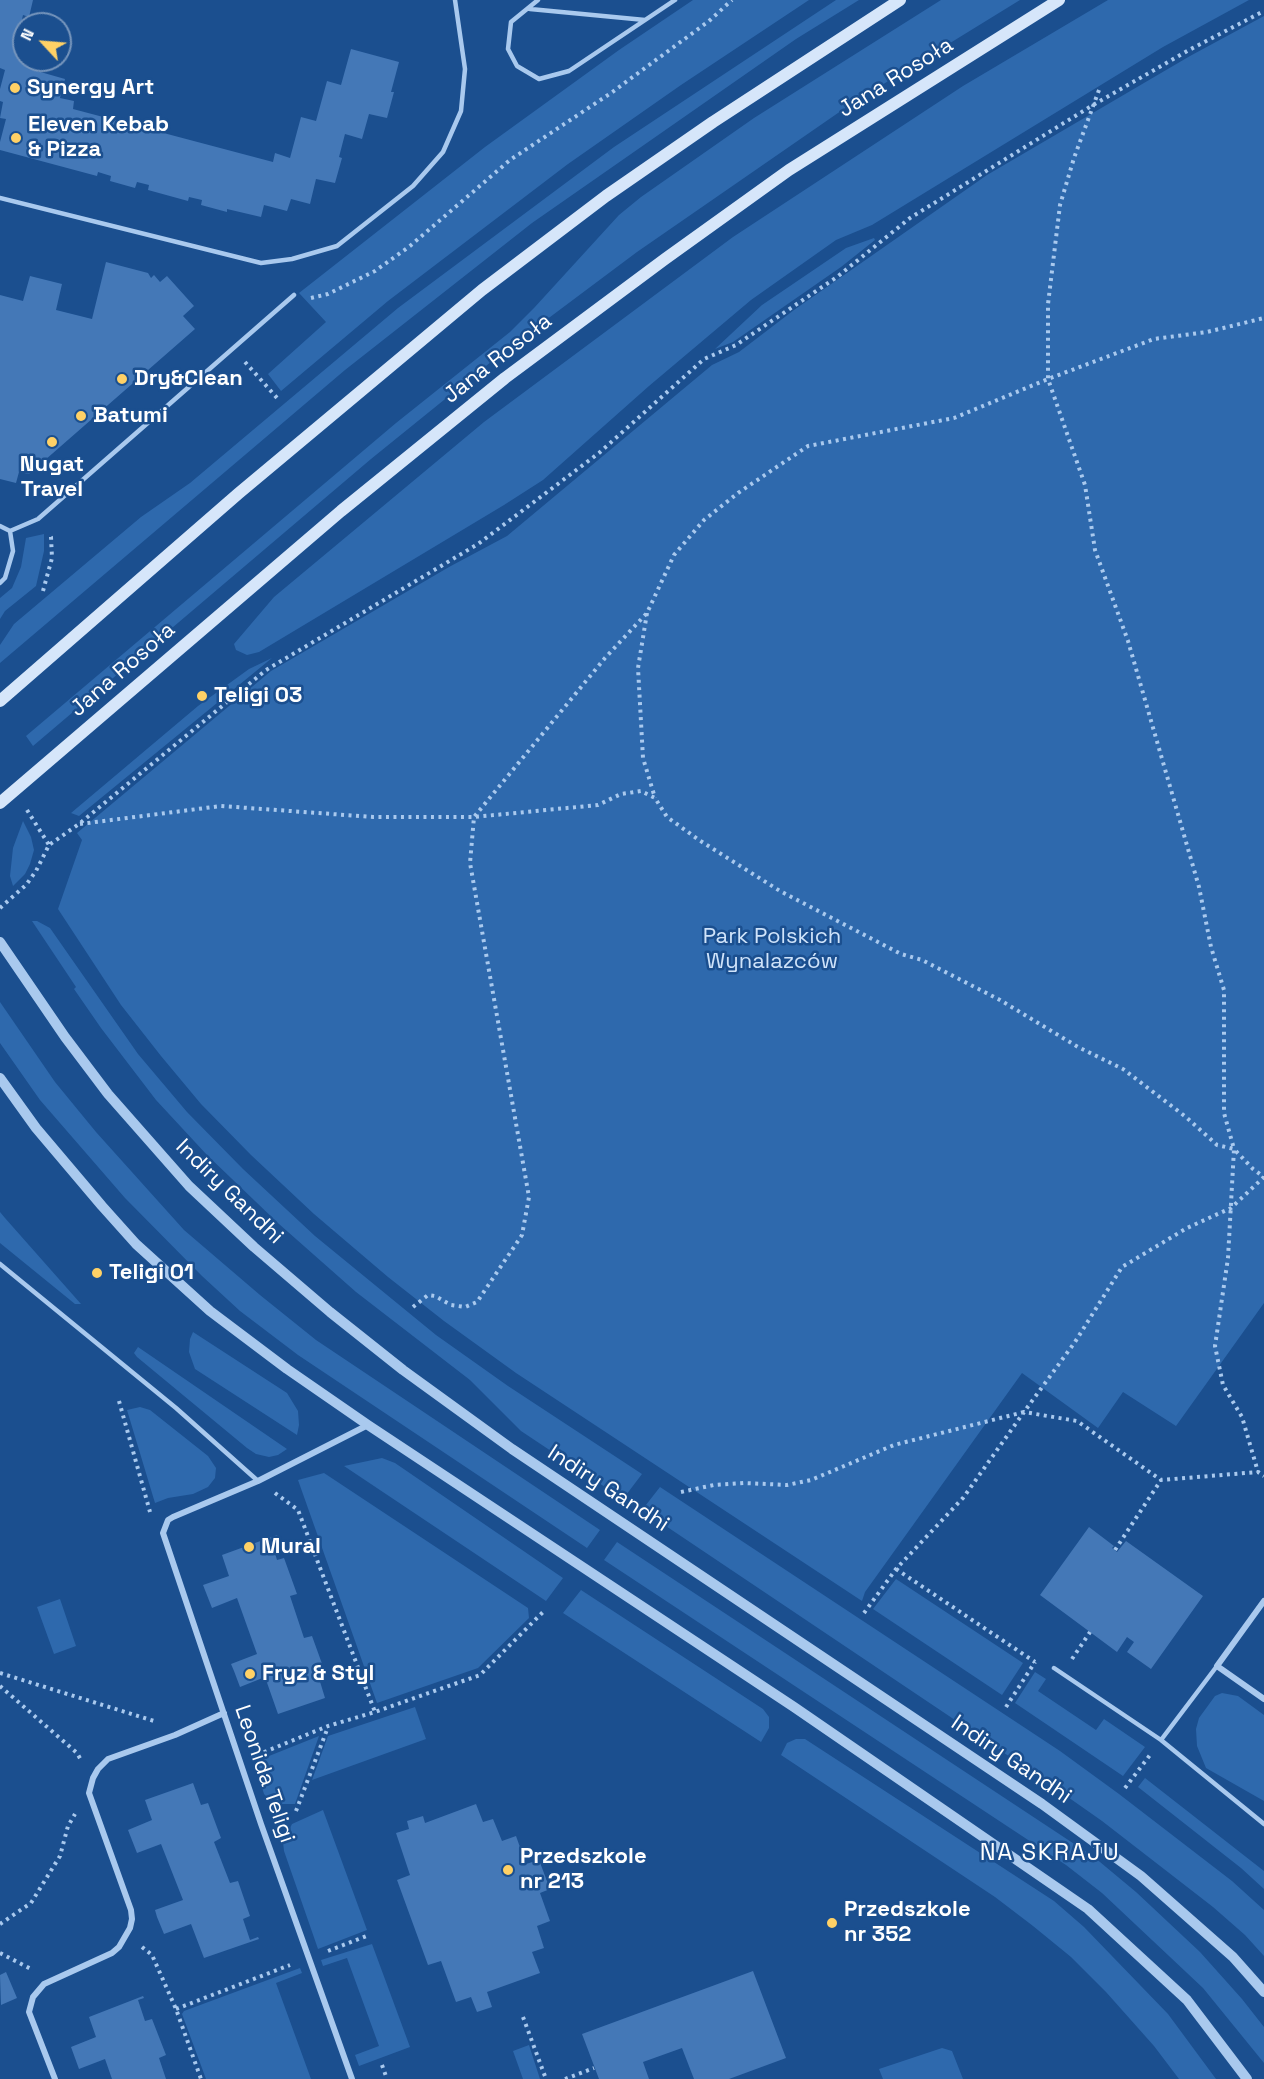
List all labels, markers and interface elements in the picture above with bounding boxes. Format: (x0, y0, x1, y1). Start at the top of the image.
north arrow (12, 12, 72, 72)
text: N (15, 25, 39, 44)
street label: Jana Rosoła (834, 32, 958, 124)
place label: Synergy Art (27, 75, 154, 101)
marker: Synergy Art (8, 81, 22, 95)
place label: Eleven Kebab & Pizza (28, 112, 169, 164)
marker: Eleven Kebab & Pizza (9, 131, 23, 145)
street label: Jana Rosoła (439, 308, 557, 410)
place label: Dry&Clean (134, 366, 243, 392)
marker: Dry&Clean (115, 372, 129, 386)
place label: Batumi (93, 403, 168, 429)
marker: Batumi (74, 409, 88, 423)
marker: Nugat Travel (45, 435, 59, 449)
place label: Nugat Travel (20, 452, 84, 504)
street label: Jana Rosoła (65, 617, 181, 723)
place label: Teligi 03 (214, 683, 302, 709)
marker: Teligi 03 (195, 689, 209, 703)
park label: Park Polskich Wynalazców (703, 924, 841, 975)
street label: Indiry Gandhi (170, 1134, 288, 1250)
place label: Teligi 01 (109, 1260, 194, 1286)
marker: Teligi 01 (90, 1266, 104, 1280)
street label: Indiry Gandhi (542, 1440, 674, 1538)
place label: Mural (261, 1534, 321, 1560)
marker: Mural (242, 1540, 256, 1554)
place label: Fryz & Styl (262, 1661, 374, 1687)
marker: Fryz & Styl (243, 1667, 257, 1681)
street label: Leonida Teligi (228, 1702, 300, 1846)
street label: Indiry Gandhi (946, 1710, 1076, 1810)
district label: NA SKRAJU (980, 1839, 1120, 1867)
place label: Przedszkole nr 213 (520, 1844, 647, 1896)
marker: Przedszkole nr 213 (501, 1863, 515, 1877)
place label: Przedszkole nr 352 (844, 1897, 971, 1948)
marker: Przedszkole nr 352 (825, 1916, 839, 1930)

